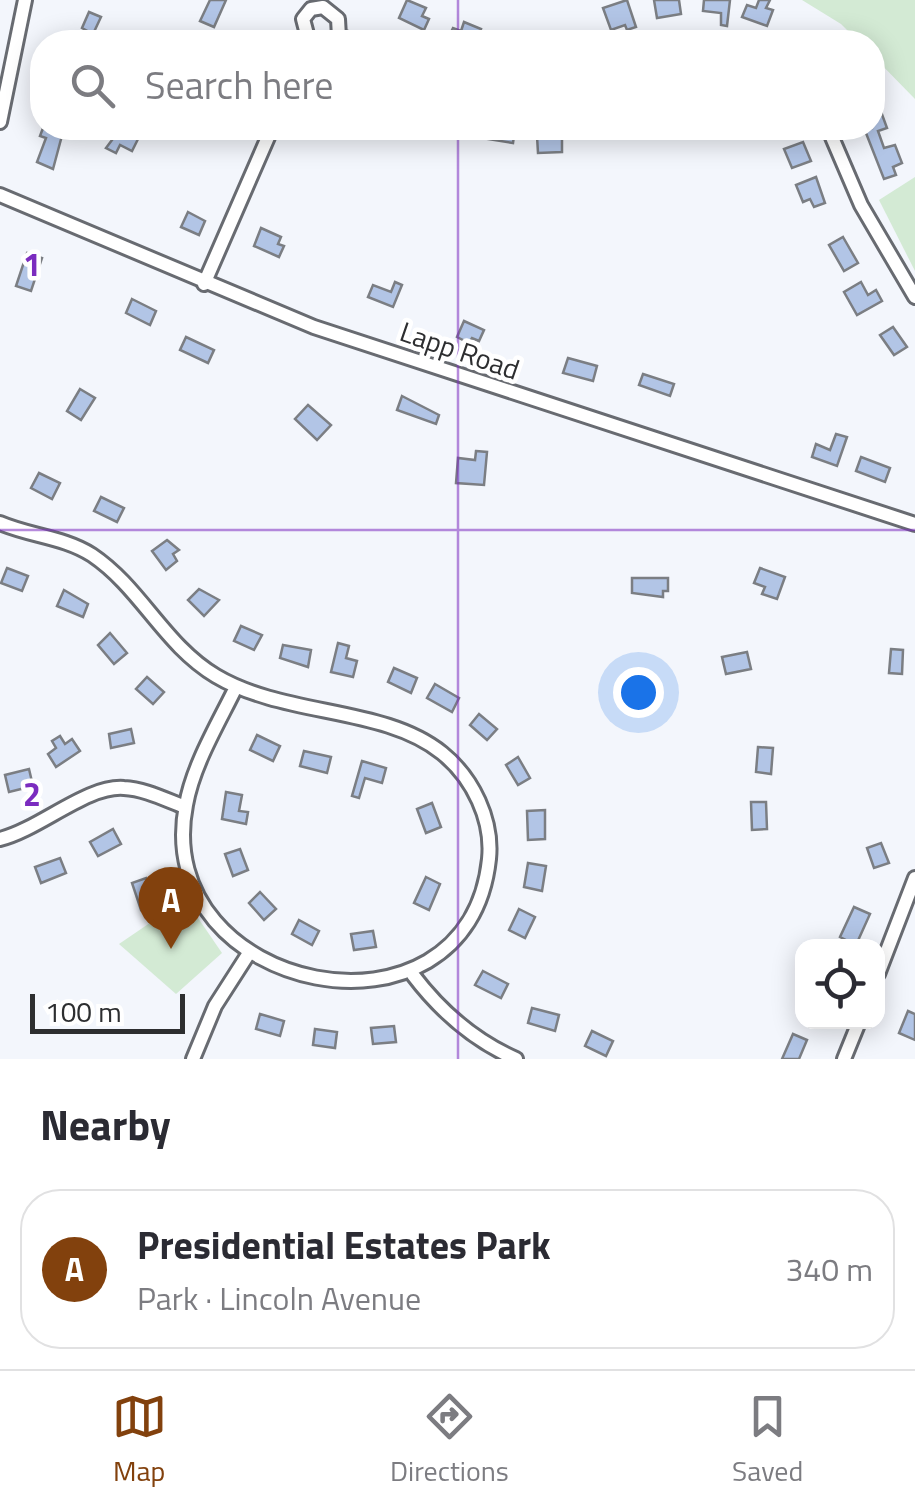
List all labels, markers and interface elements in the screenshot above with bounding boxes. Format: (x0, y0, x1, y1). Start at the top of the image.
search box (30, 30, 885, 140)
text: Search here (145, 56, 333, 114)
icon: search (65, 58, 120, 113)
text: 1 (23, 240, 41, 288)
street label: Lapp Road (395, 310, 525, 390)
your location (613, 667, 664, 718)
text: 2 (23, 770, 41, 818)
pin: A (138, 866, 204, 949)
map controls (795, 939, 885, 1029)
button: locate (795, 939, 885, 1029)
scale bar (30, 989, 185, 1034)
text: 100 m (45, 990, 122, 1033)
text: Nearby (40, 1092, 171, 1156)
text: Presidential Estates Park (137, 1216, 551, 1274)
text: A (65, 1245, 84, 1293)
text: 340 m (785, 1245, 873, 1293)
text: Park · Lincoln Avenue (137, 1274, 421, 1322)
tab: Map (112, 1389, 167, 1492)
tab: Directions (390, 1389, 509, 1492)
tab: Saved (732, 1389, 803, 1492)

